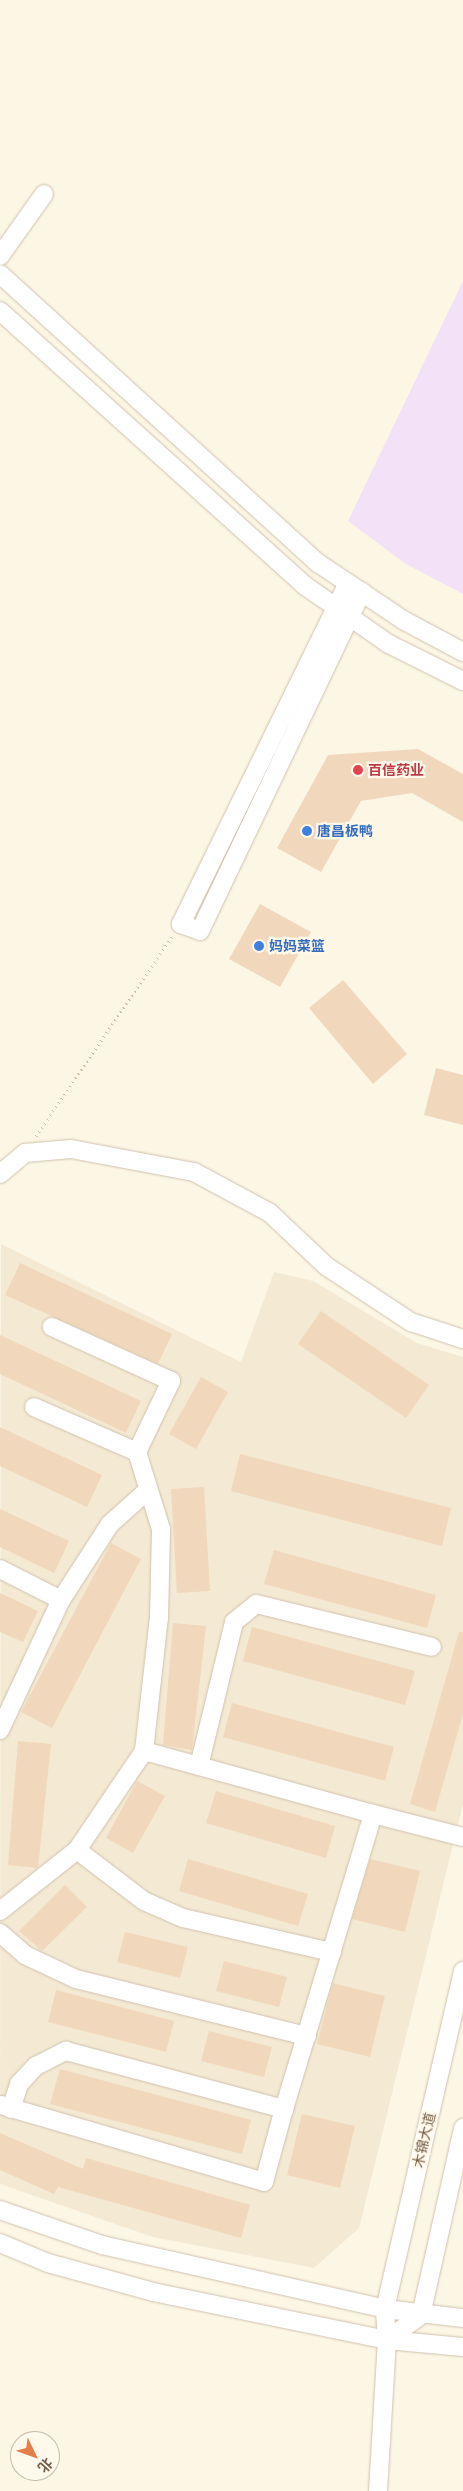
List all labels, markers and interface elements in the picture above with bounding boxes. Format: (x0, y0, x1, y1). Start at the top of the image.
place label: 百信药业 (368, 762, 424, 778)
marker: 百信药业 (352, 764, 364, 776)
place label: 唐昌板鸭 (317, 823, 373, 839)
marker: 唐昌板鸭 (301, 825, 313, 837)
place label: 妈妈菜篮 (269, 938, 325, 954)
marker: 妈妈菜篮 (253, 940, 265, 952)
street label: 木锦大道 (410, 2111, 438, 2169)
north arrow (10, 2431, 60, 2481)
text: 北 (35, 2455, 57, 2477)

